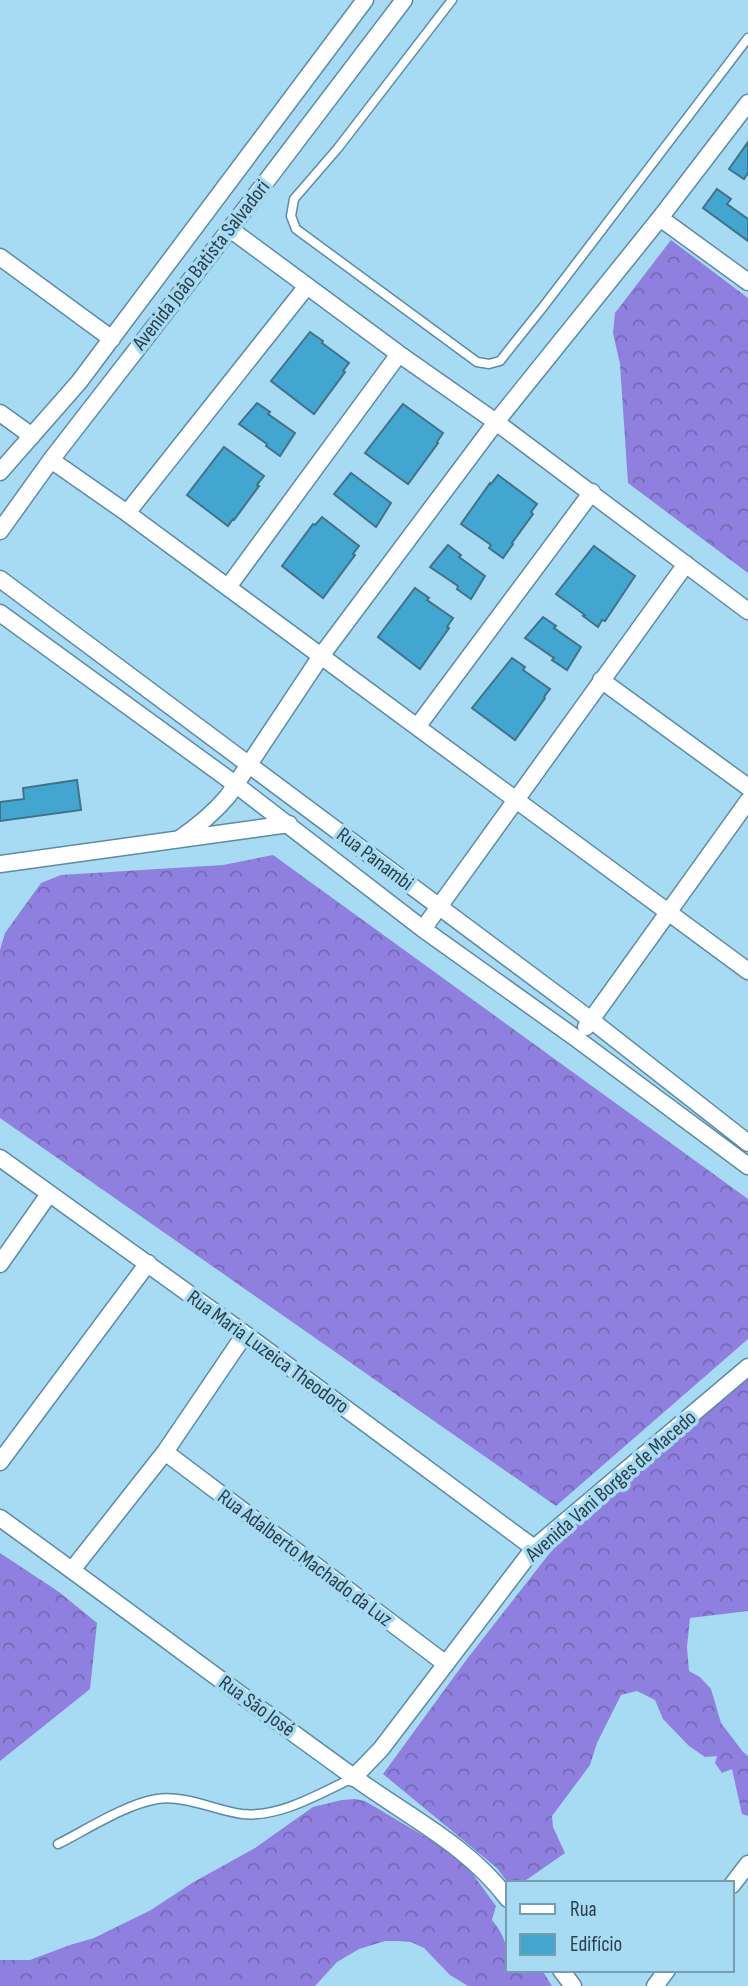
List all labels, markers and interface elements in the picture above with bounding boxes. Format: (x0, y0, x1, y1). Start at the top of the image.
street label: Avenida João Batista Salvadori (126, 175, 275, 356)
street label: Rua Panambi (332, 822, 418, 896)
street label: Rua Maria Luzeica Theodoro (182, 1285, 354, 1419)
street label: Avenida Vani Borges de Macedo (520, 1405, 701, 1568)
street label: Rua Adalberto Machado da Luz (213, 1484, 398, 1632)
street label: Rua São José (214, 1670, 300, 1742)
legend (506, 1881, 734, 1972)
text: Rua (570, 1897, 597, 1922)
text: Edifício (570, 1932, 622, 1957)

